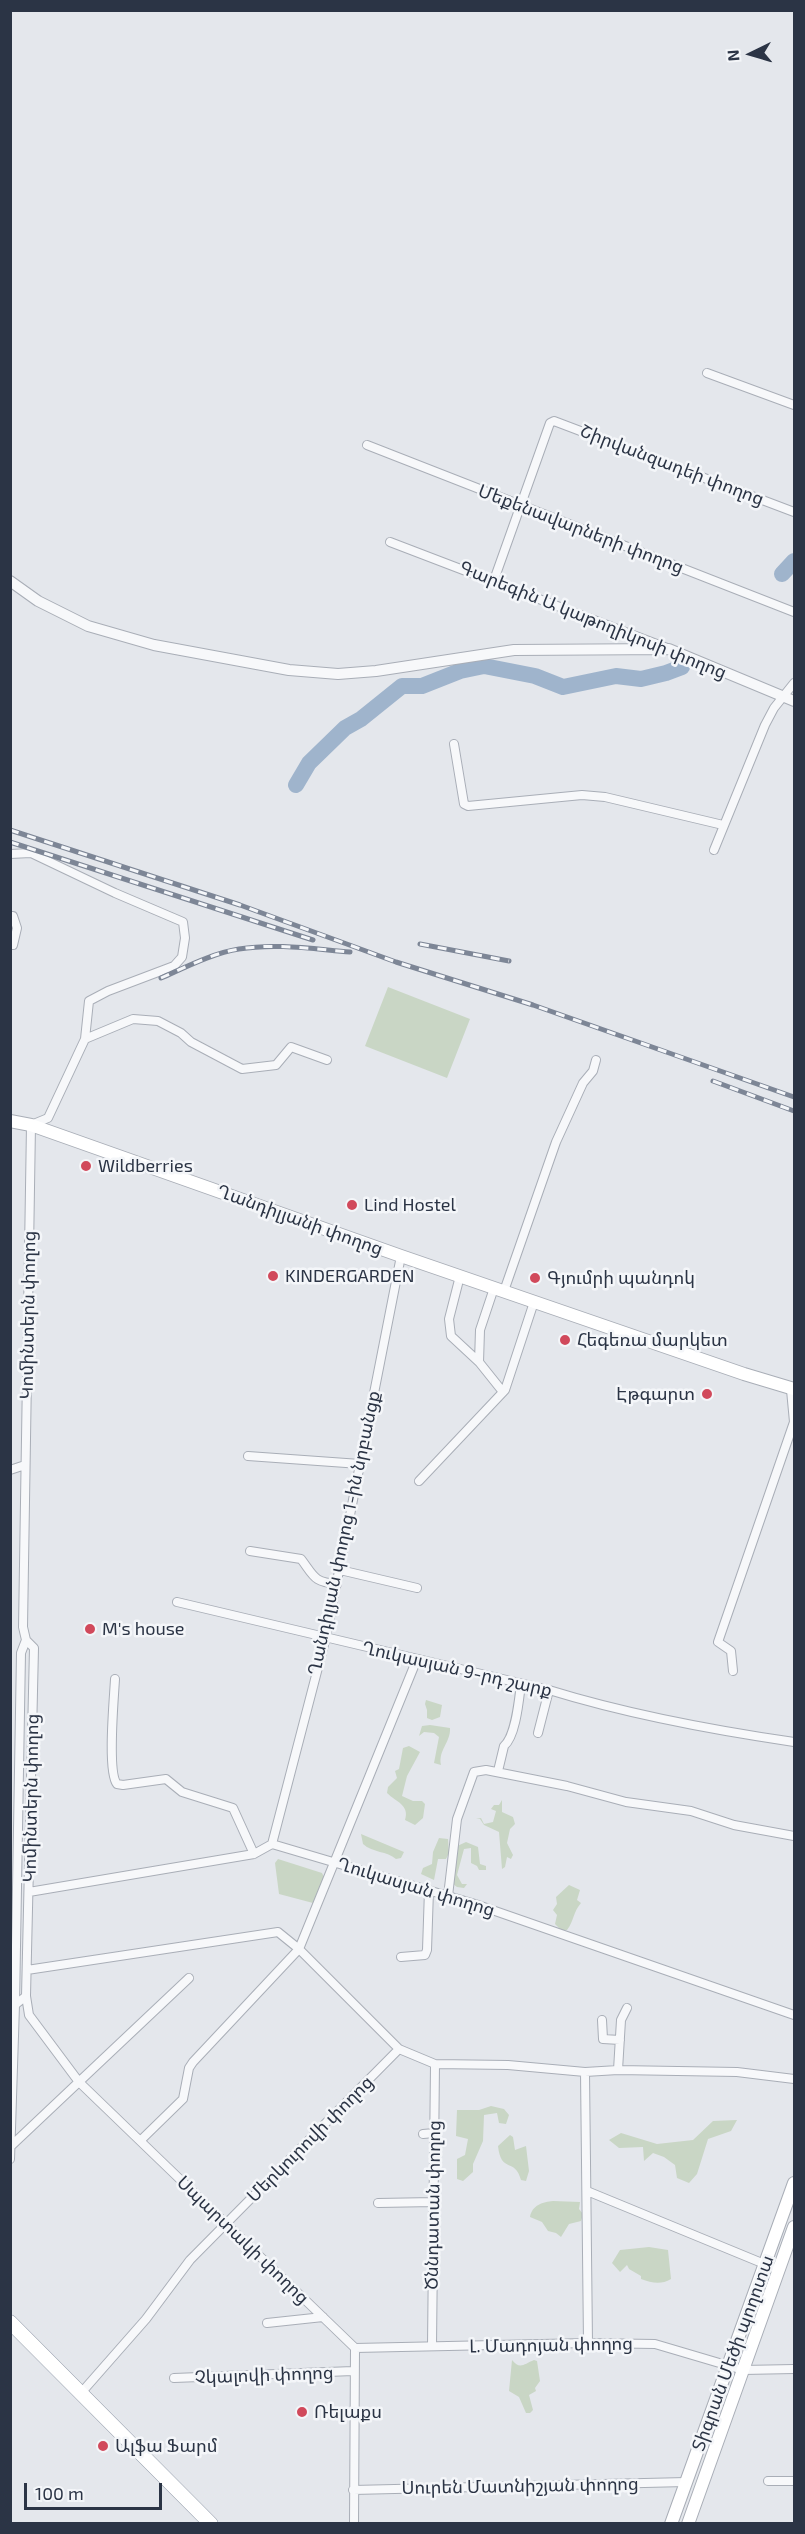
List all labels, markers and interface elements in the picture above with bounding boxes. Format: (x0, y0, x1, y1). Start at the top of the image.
north arrow (721, 24, 781, 84)
text: N (723, 49, 743, 62)
street label: Շիրվանզադեի փողոց (577, 420, 767, 510)
street label: Մեքենավարների փողոց (475, 480, 687, 578)
street label: Գարեգին Ա կաթողիկոսի փողոց (456, 556, 730, 684)
place label: Wildberries (98, 1155, 193, 1177)
marker: Wildberries (79, 1159, 93, 1173)
street label: Ղանդիլյանի փողոց (214, 1180, 386, 1260)
place label: Lind Hostel (364, 1194, 456, 1216)
marker: Lind Hostel (345, 1198, 359, 1212)
street label: Կոմինտերն փողոց (16, 1231, 40, 1399)
place label: KINDERGARDEN (285, 1265, 415, 1287)
place label: Գյումրի պանդոկ (547, 1267, 695, 1289)
marker: KINDERGARDEN (266, 1269, 280, 1283)
marker: Գյումրի պանդոկ (528, 1271, 542, 1285)
place label: Հեգեռա մարկետ (577, 1329, 728, 1351)
marker: Հեգեռա մարկետ (558, 1333, 572, 1347)
place label: Էթգարտ (616, 1383, 695, 1405)
marker: Էթգարտ (700, 1387, 714, 1401)
street label: Ղանդիլյան փողոց 1-ին նրբանցք (303, 1389, 385, 1677)
place label: M's house (102, 1618, 184, 1640)
marker: M's house (83, 1622, 97, 1636)
street label: Ղուկասյան 9-րդ շարք (360, 1637, 554, 1701)
street label: Կոմինտերն փողոց (19, 1714, 43, 1882)
street label: Ղուկասյան փողոց (335, 1853, 497, 1921)
street label: Մերկուրովի փողոց (242, 2071, 378, 2207)
street label: Ծննդատան փողոց (421, 2120, 445, 2290)
street label: Սպարտակի փողոց (173, 2171, 313, 2309)
street label: Տիգրան Մեծի պողոտա (687, 2252, 779, 2454)
street label: Լ. Մադոյան փողոց (469, 2333, 633, 2357)
street label: Չկալովի փողոց (194, 2362, 334, 2388)
place label: Ռելաքս (314, 2401, 382, 2423)
marker: Ռելաքս (295, 2405, 309, 2419)
place label: Ալֆա Ֆարմ (115, 2435, 218, 2457)
marker: Ալֆա Ֆարմ (96, 2439, 110, 2453)
scale bar (27, 2471, 165, 2509)
street label: Սուրեն Մատնիշյան փողոց (401, 2473, 639, 2499)
text: 100 m (35, 2482, 84, 2504)

